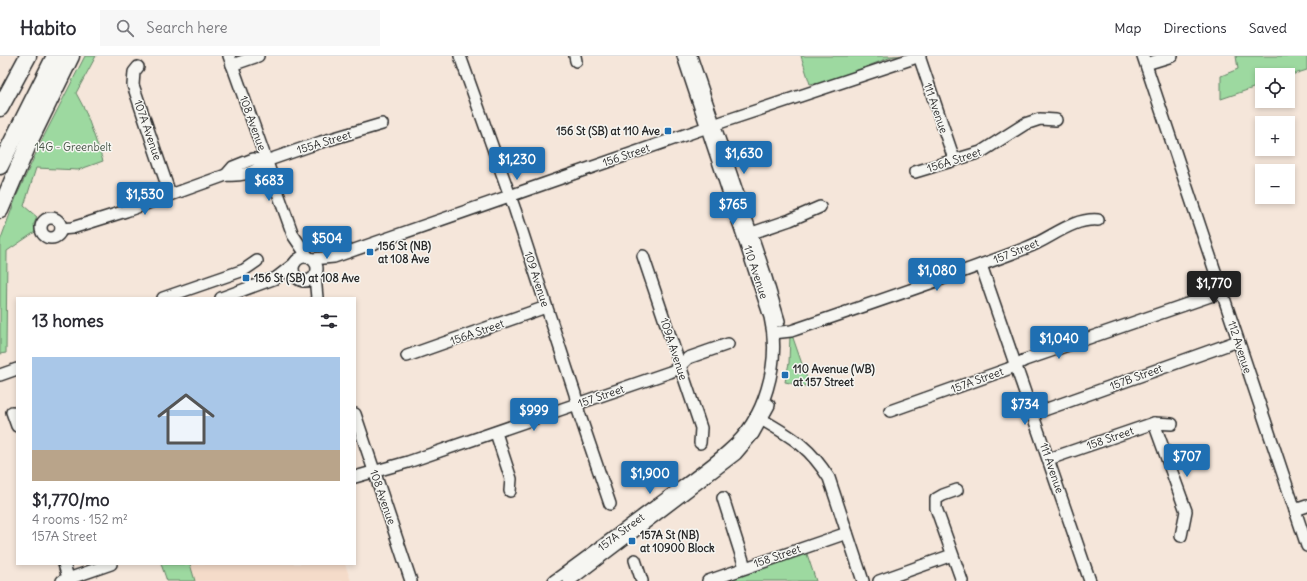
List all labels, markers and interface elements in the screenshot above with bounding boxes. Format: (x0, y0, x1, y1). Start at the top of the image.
search box (100, 10, 380, 46)
text: Habito (20, 16, 76, 40)
icon: search (114, 17, 136, 39)
text: Search here (146, 18, 228, 37)
text: Map (1114, 19, 1141, 37)
text: Directions (1163, 19, 1227, 37)
text: Saved (1249, 19, 1287, 37)
map controls (1255, 68, 1295, 204)
button: locate (1255, 68, 1295, 108)
street label: 111 Avenue (921, 81, 951, 135)
street label: 108 Avenue (237, 94, 269, 152)
street label: 107A Avenue (131, 98, 165, 162)
button: + (1255, 116, 1295, 156)
place label: 156 St (SB) at 110 Ave (556, 124, 660, 139)
marker: 156 St (SB) at 110 Ave (663, 126, 673, 136)
street label: 155A Street (295, 127, 353, 157)
park label: 14G - Greenbelt (34, 140, 112, 154)
street label: 156 Street (601, 140, 652, 170)
pin: $1,630 (711, 141, 777, 175)
text: $1,630 (725, 145, 763, 162)
street label: 156A Street (925, 145, 983, 175)
pin: $1,230 (484, 147, 550, 181)
text: $1,230 (498, 151, 536, 168)
button: − (1255, 164, 1295, 204)
pin: $683 (245, 168, 293, 202)
text: $683 (254, 172, 284, 189)
pin: $1,530 (112, 182, 178, 216)
text: $1,530 (126, 186, 164, 203)
pin: $765 (709, 192, 757, 226)
text: $765 (719, 196, 747, 213)
pin: $504 (303, 226, 351, 260)
text: $504 (312, 230, 342, 247)
street label: 157 Street (991, 235, 1041, 266)
place label: 156 St (NB) at 108 Ave (378, 239, 432, 266)
street label: 110 Avenue (741, 243, 771, 301)
marker: 156 St (NB) at 108 Ave (365, 247, 375, 257)
street label: 109 Avenue (521, 250, 553, 309)
pin: $1,080 (904, 258, 970, 292)
text: $1,080 (917, 262, 957, 279)
place label: 156 St (SB) at 108 Ave (254, 271, 360, 286)
pin: $1,770 (1181, 271, 1247, 305)
marker: 156 St (SB) at 108 Ave (241, 273, 251, 283)
text: $1,770 (1196, 275, 1232, 292)
text: 13 homes (32, 310, 104, 332)
icon: filters (318, 310, 340, 332)
street label: 156A Street (448, 316, 506, 348)
street label: 109A Avenue (657, 316, 691, 382)
street label: 112 Avenue (1225, 319, 1255, 375)
pin: $1,040 (1026, 326, 1092, 360)
text: $1,040 (1039, 330, 1079, 347)
street label: 157B Street (1108, 361, 1165, 393)
place label: 110 Avenue (WB) at 157 Street (793, 362, 875, 389)
street label: 157A Street (949, 364, 1005, 396)
marker: 110 Avenue (WB) at 157 Street (780, 370, 790, 380)
street label: 157 Street (576, 381, 626, 410)
icon: home (150, 383, 222, 455)
pin: $734 (1001, 392, 1049, 426)
text: $734 (1011, 396, 1039, 413)
pin: $999 (510, 398, 558, 432)
text: $999 (519, 402, 549, 419)
street label: 158 Street (1085, 423, 1136, 453)
street label: 111 Avenue (1037, 441, 1067, 495)
pin: $707 (1163, 444, 1211, 478)
text: $707 (1173, 448, 1201, 465)
pin: $1,900 (617, 461, 683, 495)
text: $1,900 (630, 465, 670, 482)
street label: 108 Avenue (367, 468, 399, 526)
text: $1,770/mo (32, 489, 110, 511)
street label: 157A Street (595, 510, 647, 554)
text: 4 rooms · 152 m² (32, 511, 128, 528)
text: 157A Street (32, 528, 97, 545)
place label: 157A St (NB) at 10900 Block (640, 528, 715, 555)
marker: 157A St (NB) at 10900 Block (627, 536, 637, 546)
street label: 158 Street (752, 541, 803, 571)

